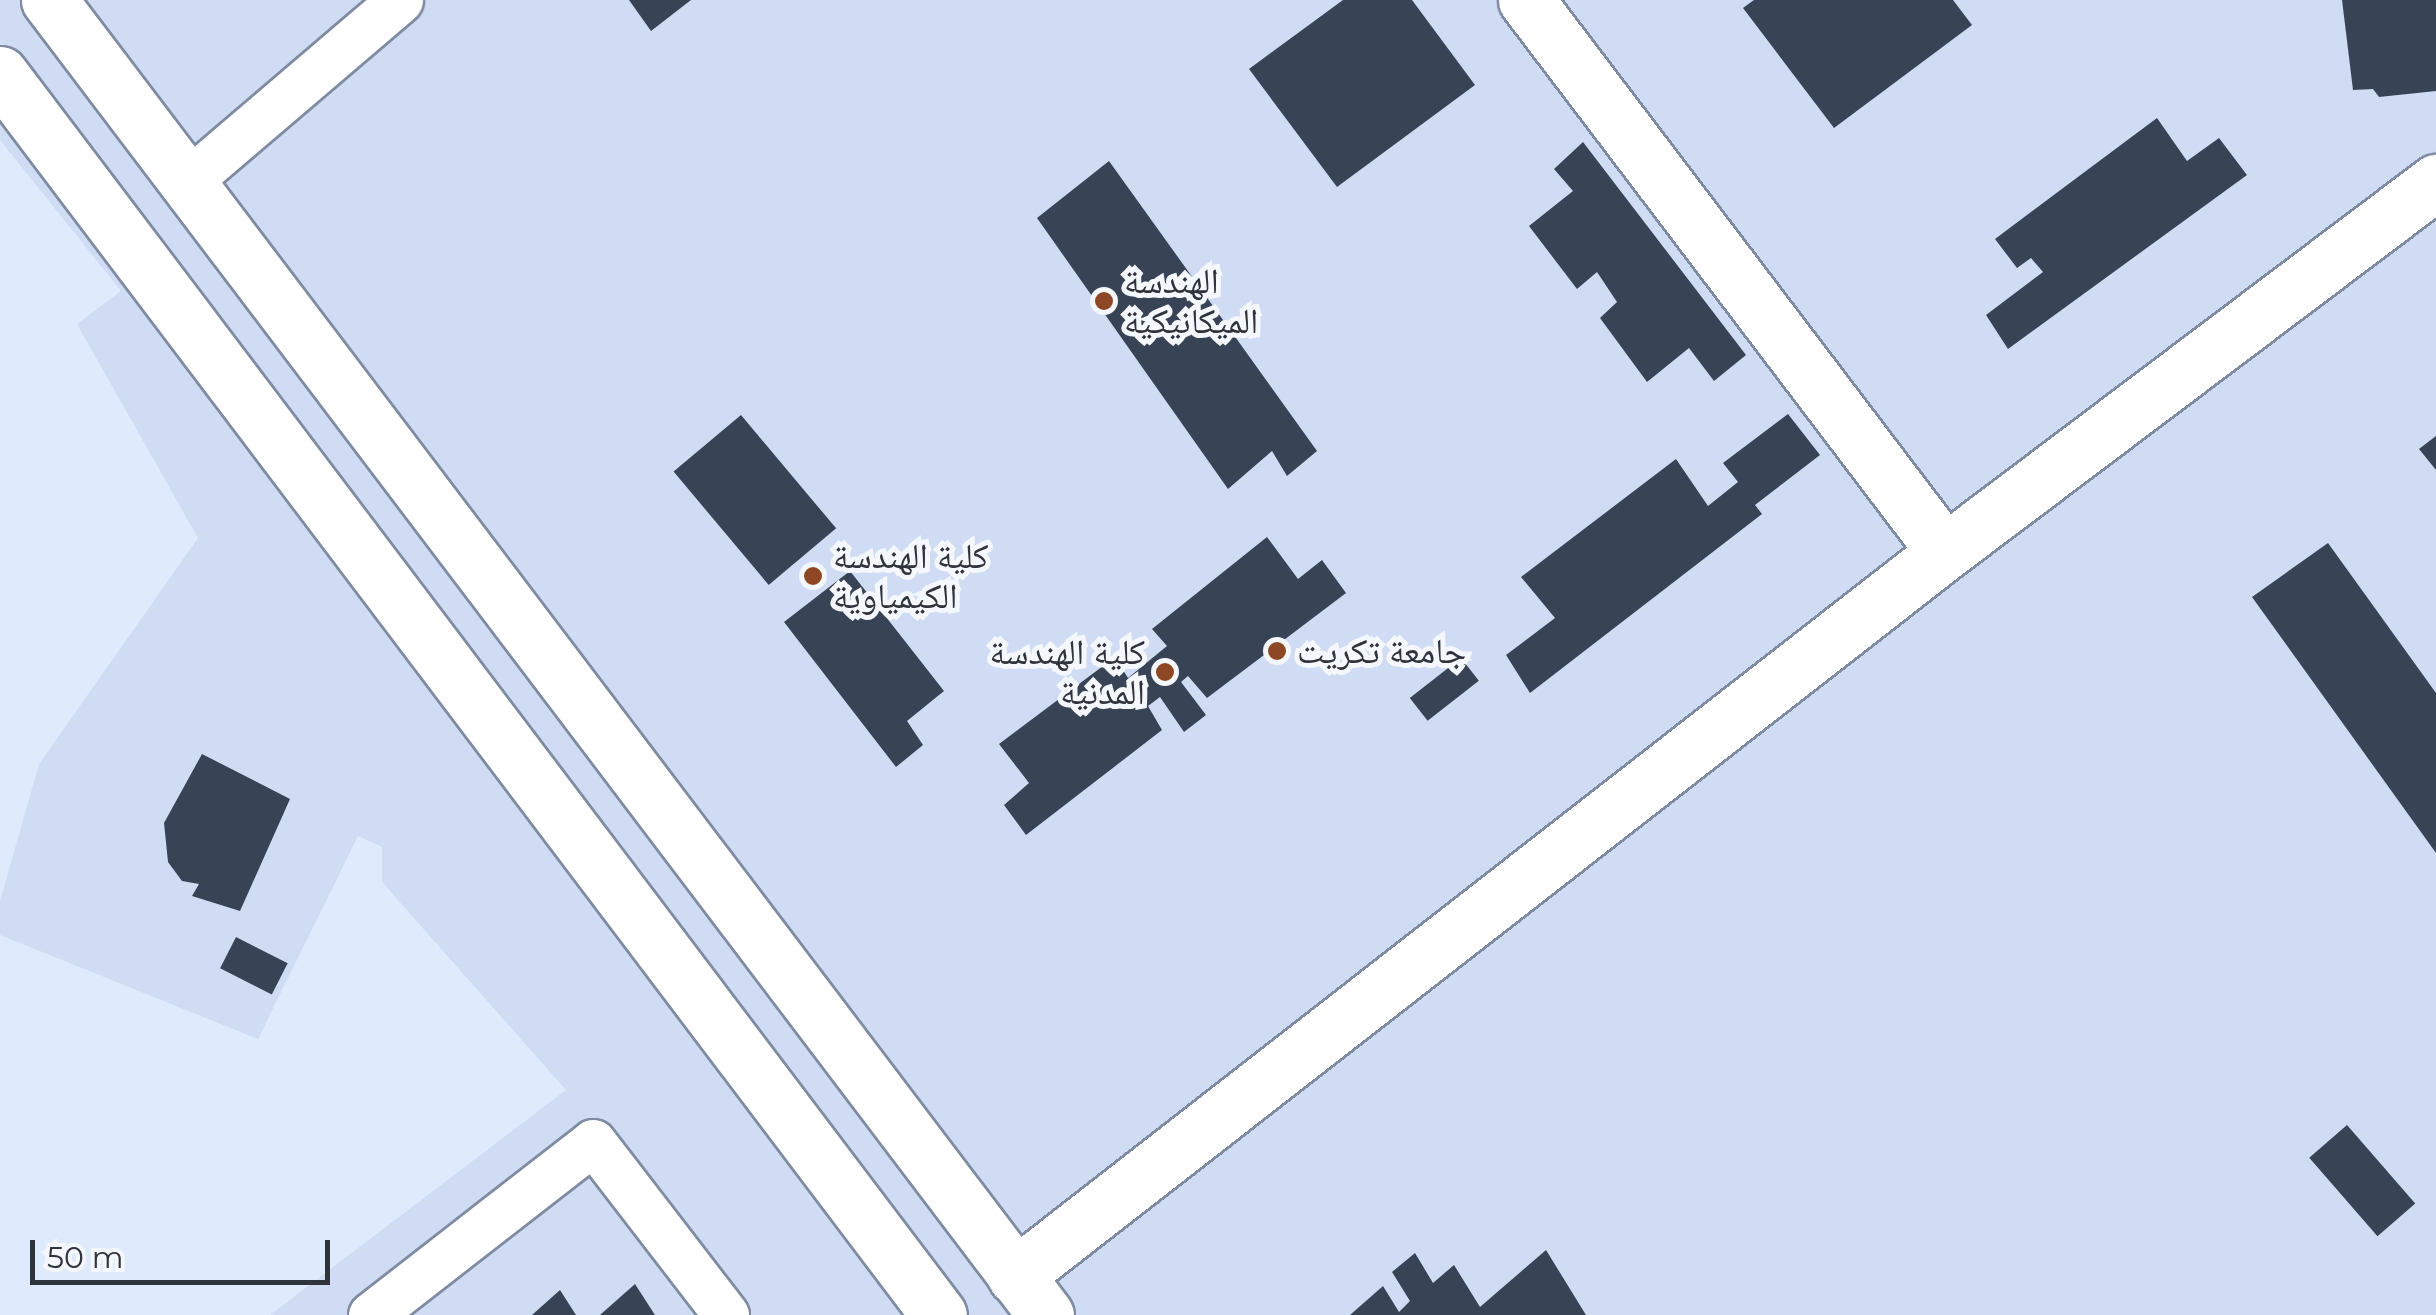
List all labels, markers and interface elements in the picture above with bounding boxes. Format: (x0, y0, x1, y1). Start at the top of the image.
place label: الهندسة الميكانيكية (1124, 260, 1258, 342)
marker: الهندسة الميكانيكية (1093, 290, 1115, 312)
place label: كلية الهندسة الكيمياوية (833, 535, 988, 617)
marker: كلية الهندسة الكيمياوية (802, 565, 824, 587)
place label: جامعة تكريت (1297, 630, 1466, 672)
place label: كلية الهندسة المدنية (990, 631, 1145, 713)
marker: جامعة تكريت (1266, 640, 1288, 662)
marker: كلية الهندسة المدنية (1154, 661, 1176, 683)
scale bar (35, 1220, 335, 1282)
text: 50 m (47, 1239, 124, 1276)

